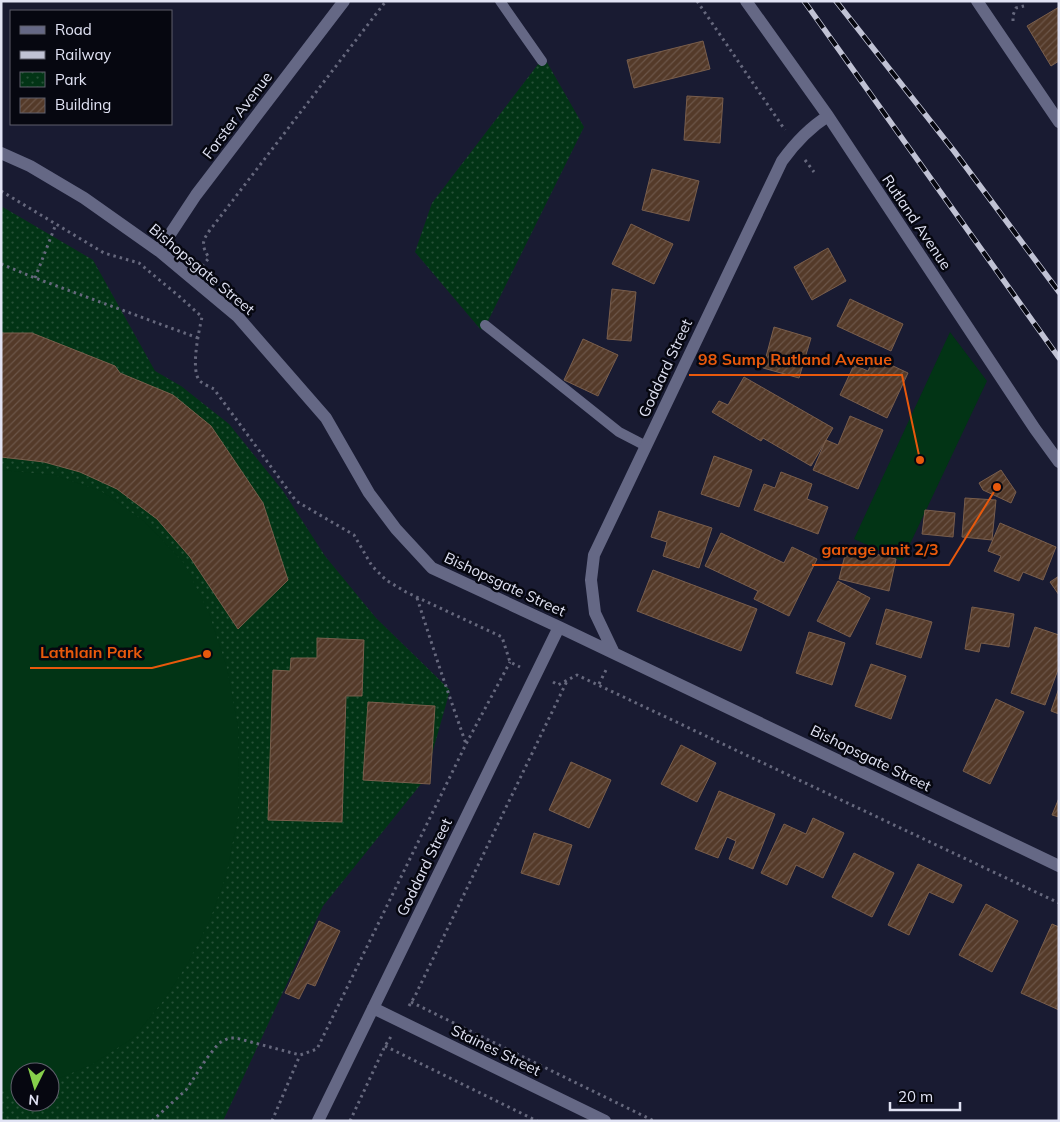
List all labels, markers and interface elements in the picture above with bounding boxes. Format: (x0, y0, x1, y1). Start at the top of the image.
legend (10, 10, 172, 125)
text: Road (55, 20, 92, 39)
text: Railway (55, 45, 111, 64)
street label: Forster Avenue (198, 68, 276, 162)
text: Park (55, 70, 87, 89)
text: Building (55, 95, 111, 114)
street label: Rutland Avenue (878, 171, 956, 273)
street label: Bishopsgate Street (145, 219, 259, 319)
street label: Goddard Street (634, 316, 696, 420)
callout: 98 Sump Rutland Avenue (689, 344, 902, 375)
text: 98 Sump Rutland Avenue (698, 349, 892, 369)
callout: garage unit 2/3 (812, 534, 949, 565)
text: garage unit 2/3 (821, 539, 939, 559)
street label: Bishopsgate Street (441, 548, 569, 620)
callout: Lathlain Park (30, 637, 152, 668)
text: Lathlain Park (40, 642, 143, 662)
street label: Bishopsgate Street (808, 721, 934, 795)
street label: Goddard Street (392, 815, 456, 919)
street label: Staines Street (448, 1020, 544, 1080)
north arrow (10, 1062, 60, 1112)
scale bar (890, 1080, 960, 1112)
text: 20 m (898, 1087, 933, 1106)
text: N (28, 1091, 40, 1109)

